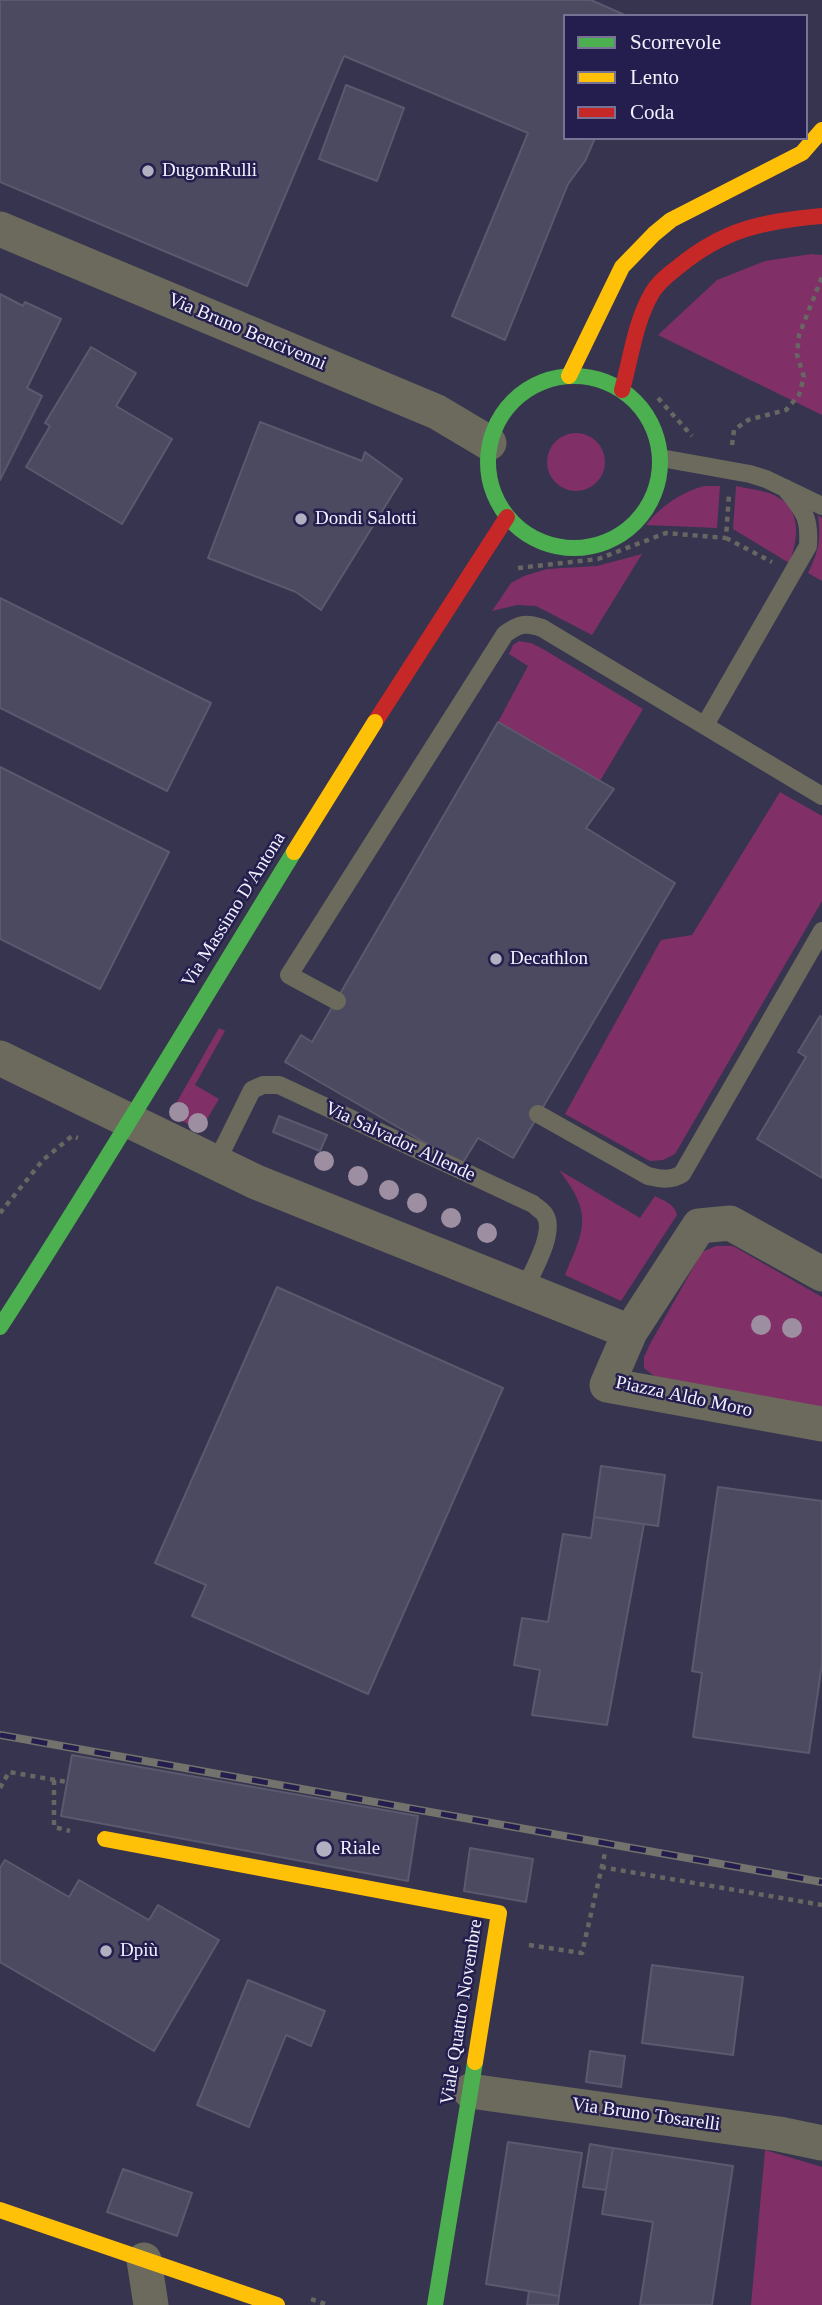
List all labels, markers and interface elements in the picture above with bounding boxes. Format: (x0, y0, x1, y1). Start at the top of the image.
legend (563, 14, 808, 140)
text: Scorrevole (630, 30, 721, 54)
text: Lento (630, 65, 679, 89)
text: Coda (630, 100, 674, 124)
place label: DugomRulli (162, 160, 257, 182)
marker: DugomRulli (140, 163, 156, 179)
street label: Via Bruno Bencivenni (164, 288, 330, 376)
place label: Dondi Salotti (315, 508, 417, 530)
marker: Dondi Salotti (293, 511, 309, 527)
street label: Via Massimo D'Antona (177, 828, 291, 992)
place label: Decathlon (510, 948, 588, 970)
marker: Decathlon (488, 951, 504, 967)
street label: Via Salvador Allende (321, 1097, 479, 1187)
street label: Piazza Aldo Moro (614, 1371, 754, 1423)
place label: Riale (340, 1838, 380, 1860)
marker: Riale (314, 1839, 334, 1859)
street label: Viale Quattro Novembre (436, 1918, 488, 2106)
place label: Dpiù (120, 1940, 158, 1962)
marker: Dpiù (98, 1943, 114, 1959)
street label: Via Bruno Tosarelli (570, 2093, 722, 2137)

